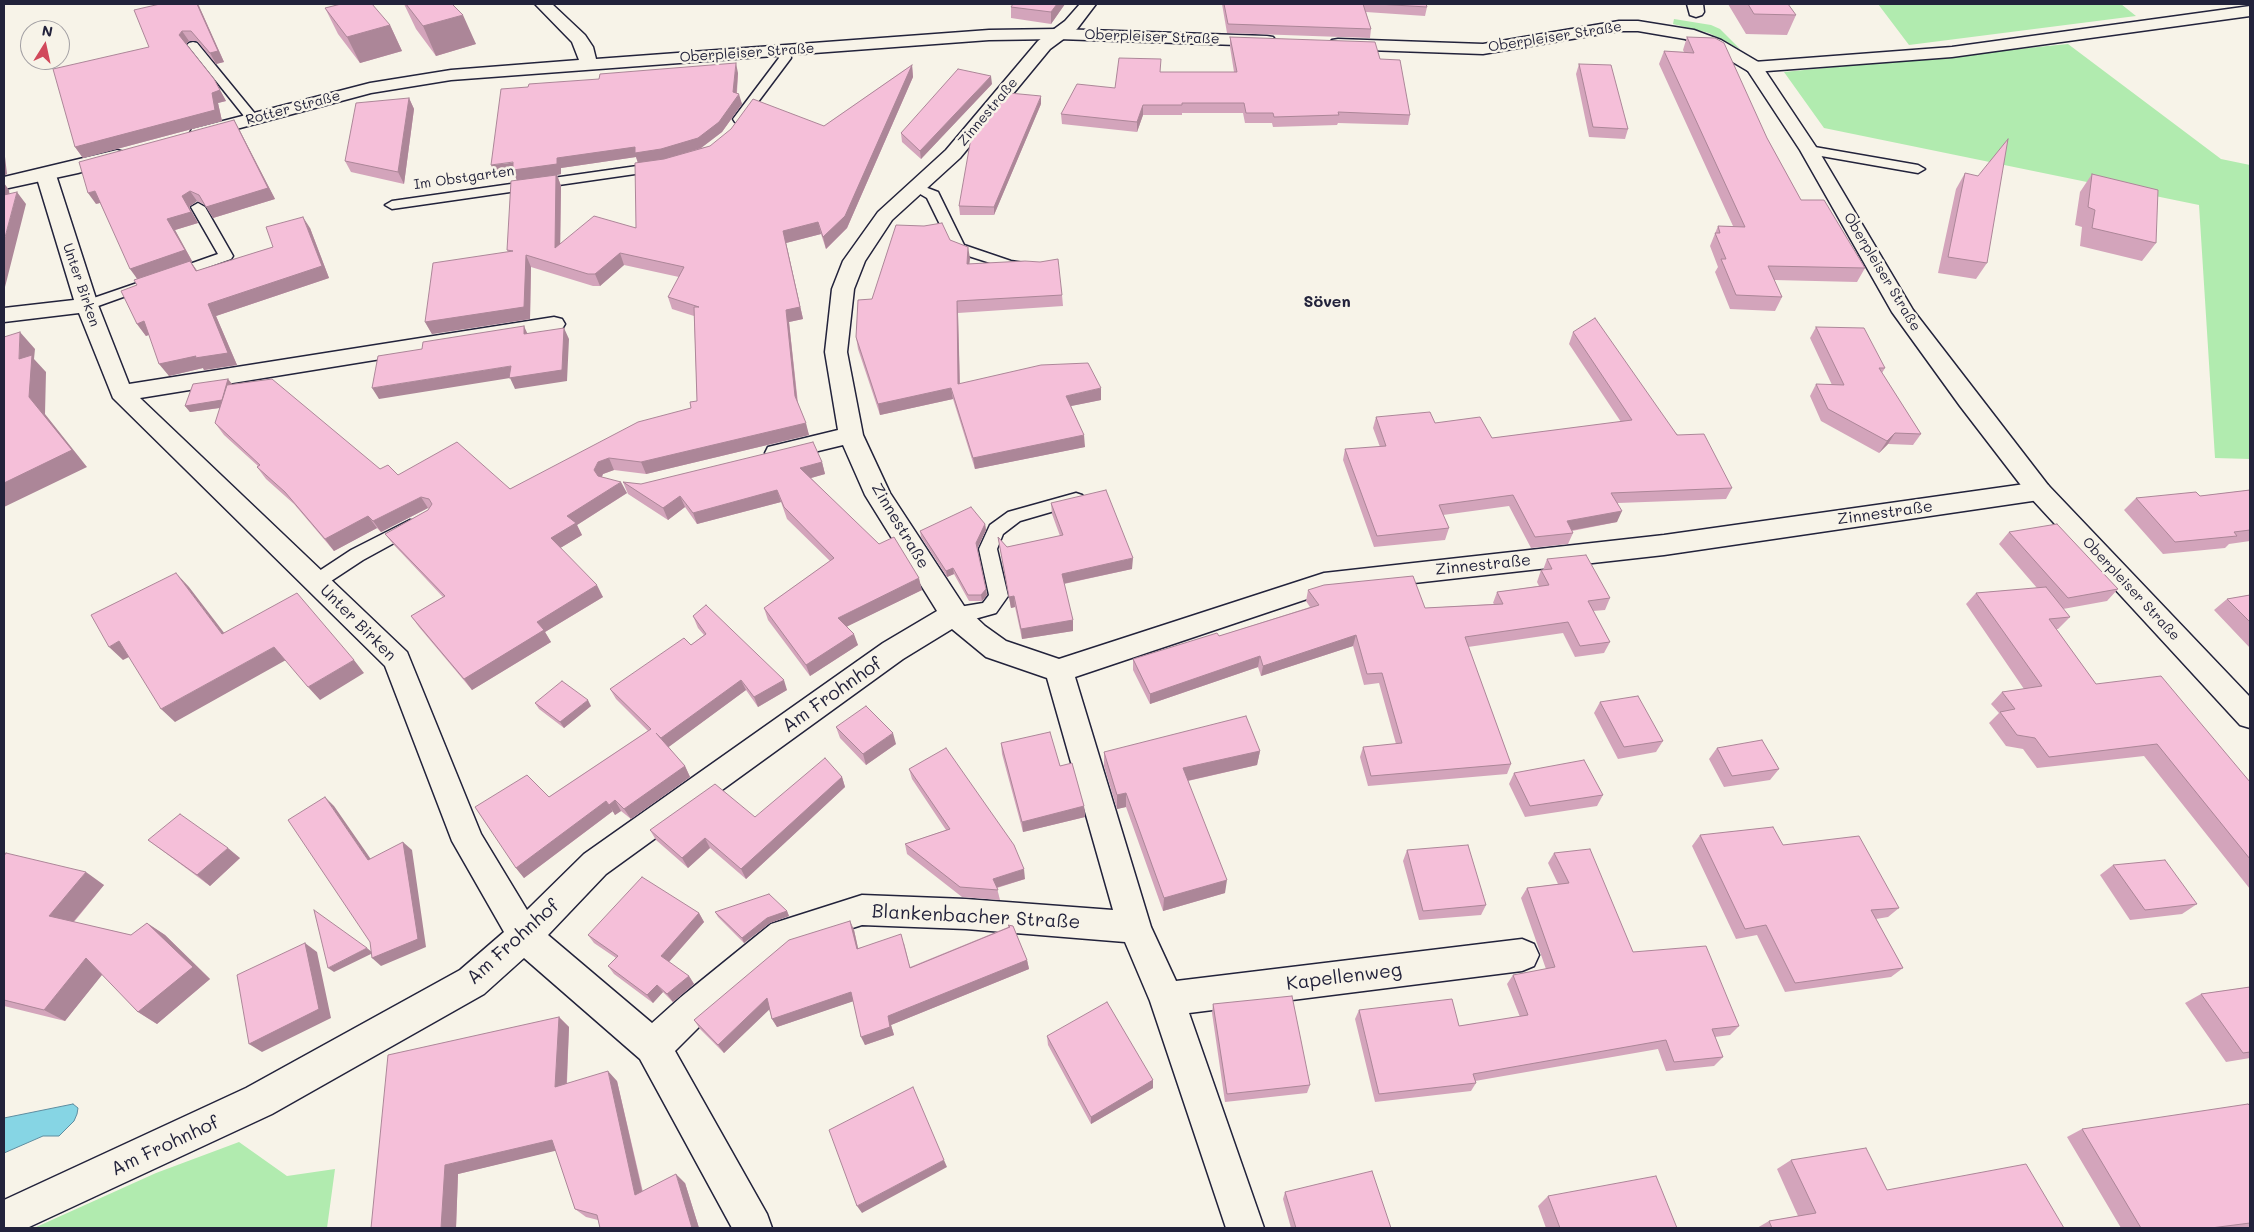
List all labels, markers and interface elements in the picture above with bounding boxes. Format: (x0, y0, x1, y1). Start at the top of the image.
street label: Oberpleiser Straße (1487, 18, 1623, 56)
north arrow (20, 20, 70, 70)
text: N (41, 20, 54, 41)
street label: Oberpleiser Straße (1084, 26, 1220, 48)
street label: Oberpleiser Straße (679, 40, 815, 66)
street label: Zinnestraße (955, 74, 1021, 150)
street label: Rotter Straße (244, 87, 342, 129)
street label: Im Obstgarten (413, 163, 515, 193)
street label: Oberpleiser Straße (1840, 210, 1924, 334)
street label: Unter Birken (59, 241, 103, 329)
district label: Söven (1303, 292, 1351, 312)
street label: Zinnestraße (867, 480, 933, 572)
street label: Zinnestraße (1836, 497, 1934, 529)
street label: Oberpleiser Straße (2079, 534, 2183, 644)
street label: Zinnestraße (1434, 550, 1532, 580)
street label: Unter Birken (316, 581, 400, 665)
street label: Am Frohnhof (778, 652, 886, 738)
street label: Am Frohnhof (462, 895, 564, 989)
street label: Blankenbacher Straße (871, 900, 1081, 934)
street label: Kapellenweg (1285, 959, 1403, 995)
street label: Am Frohnhof (107, 1111, 223, 1181)

